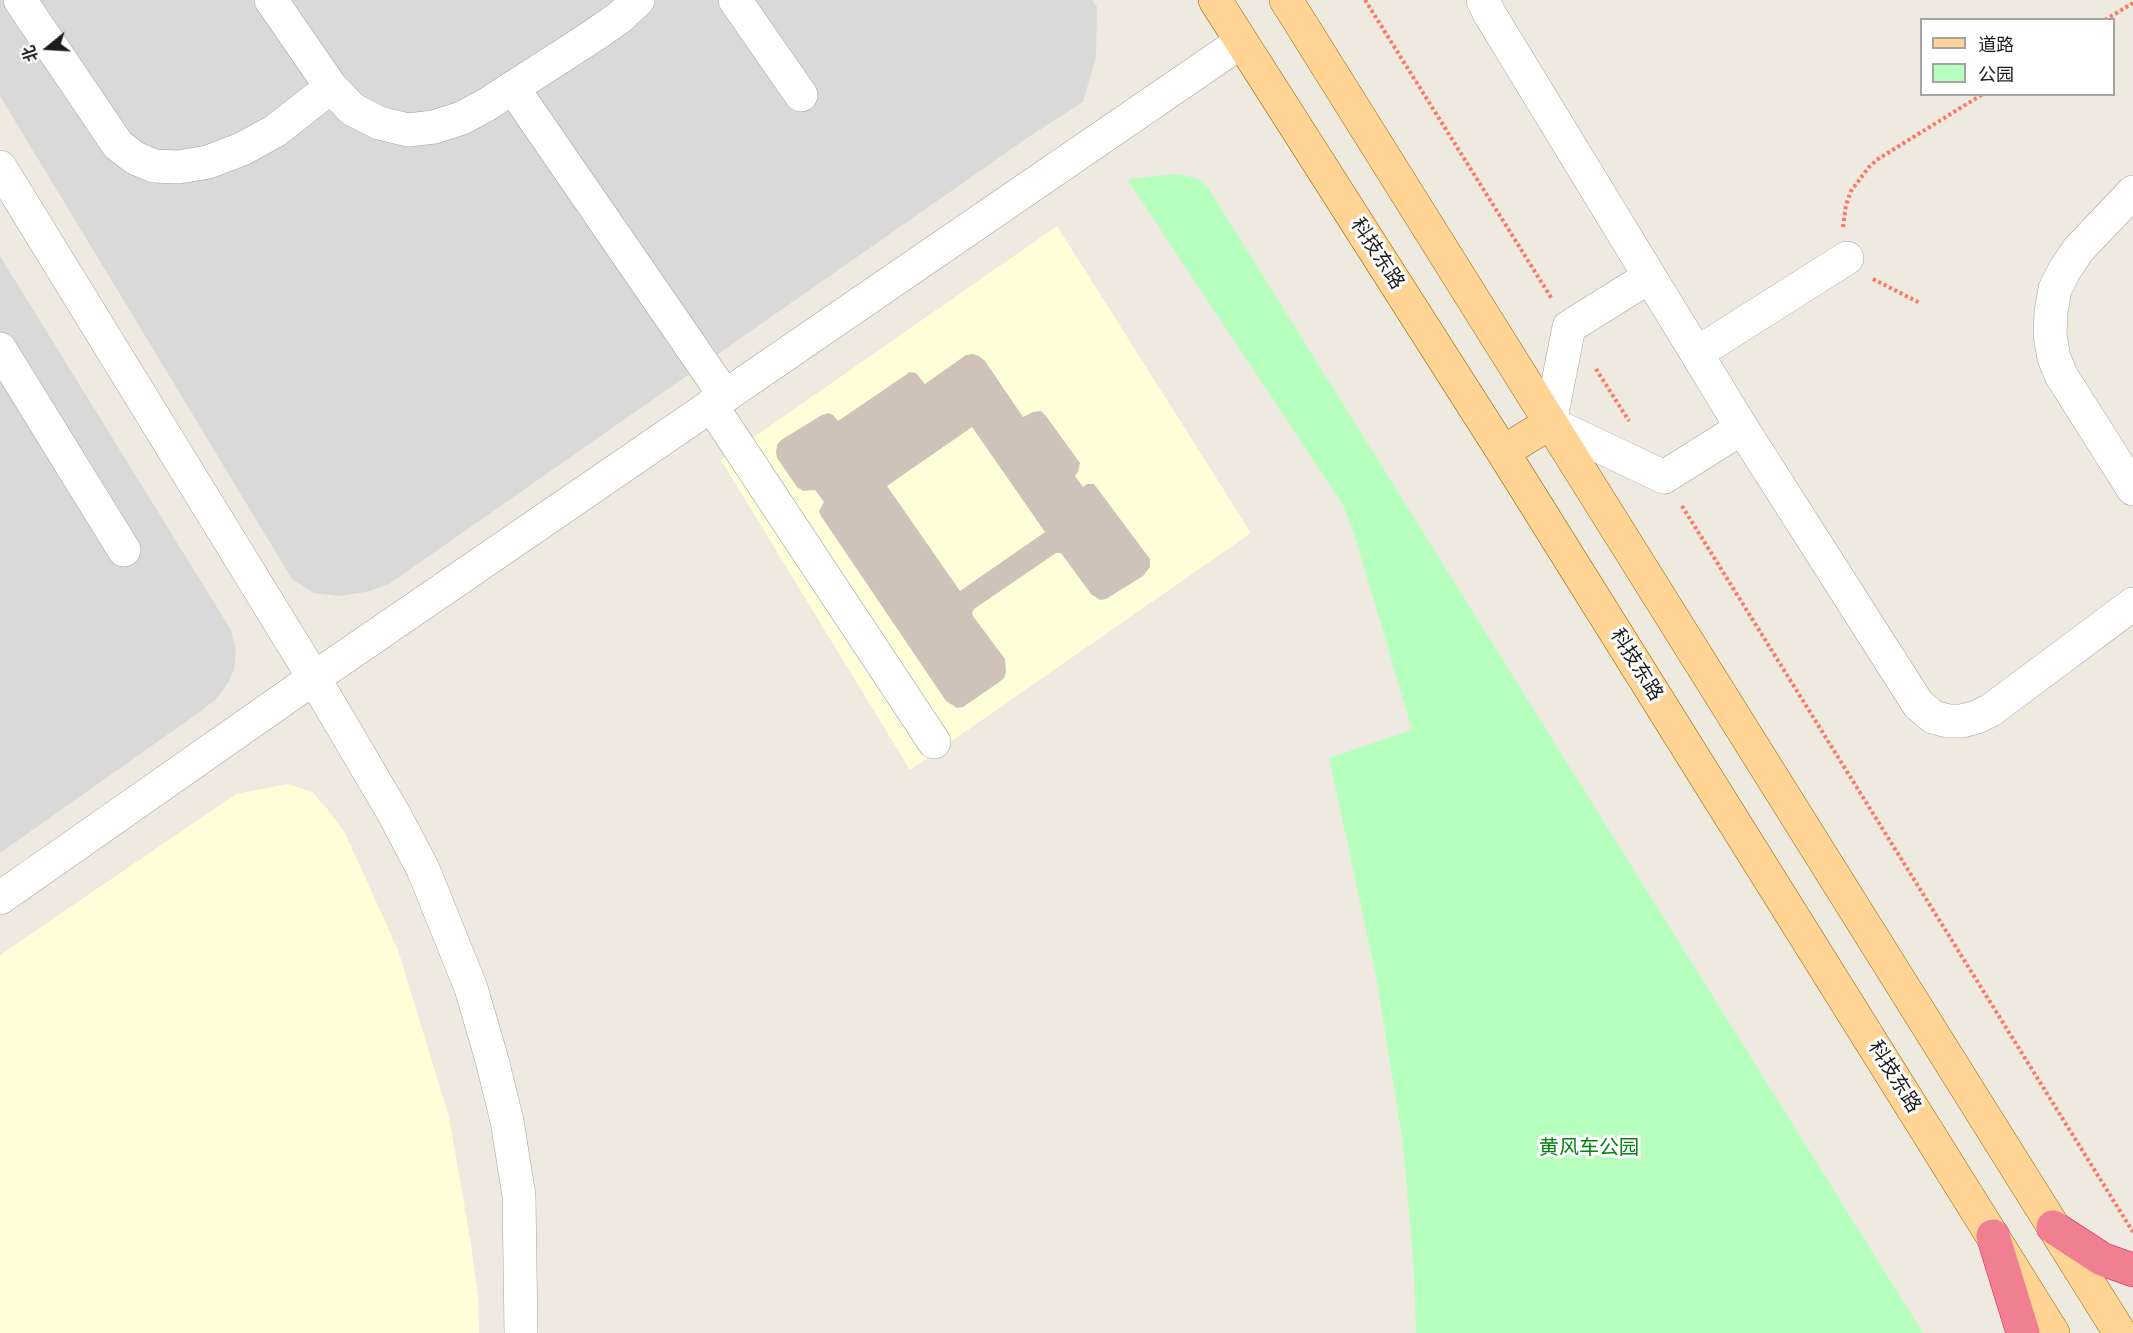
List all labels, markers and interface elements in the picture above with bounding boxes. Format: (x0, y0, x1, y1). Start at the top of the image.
north arrow (18, 18, 78, 78)
legend (1920, 18, 2115, 96)
text: 道路 (1978, 35, 2014, 55)
text: 北 (20, 43, 41, 64)
text: 公园 (1978, 65, 2014, 85)
street label: 科技东路 (1345, 214, 1409, 294)
street label: 科技东路 (1605, 625, 1667, 705)
street label: 科技东路 (1863, 1037, 1925, 1117)
park label: 黄风车公园 (1539, 1136, 1639, 1160)

